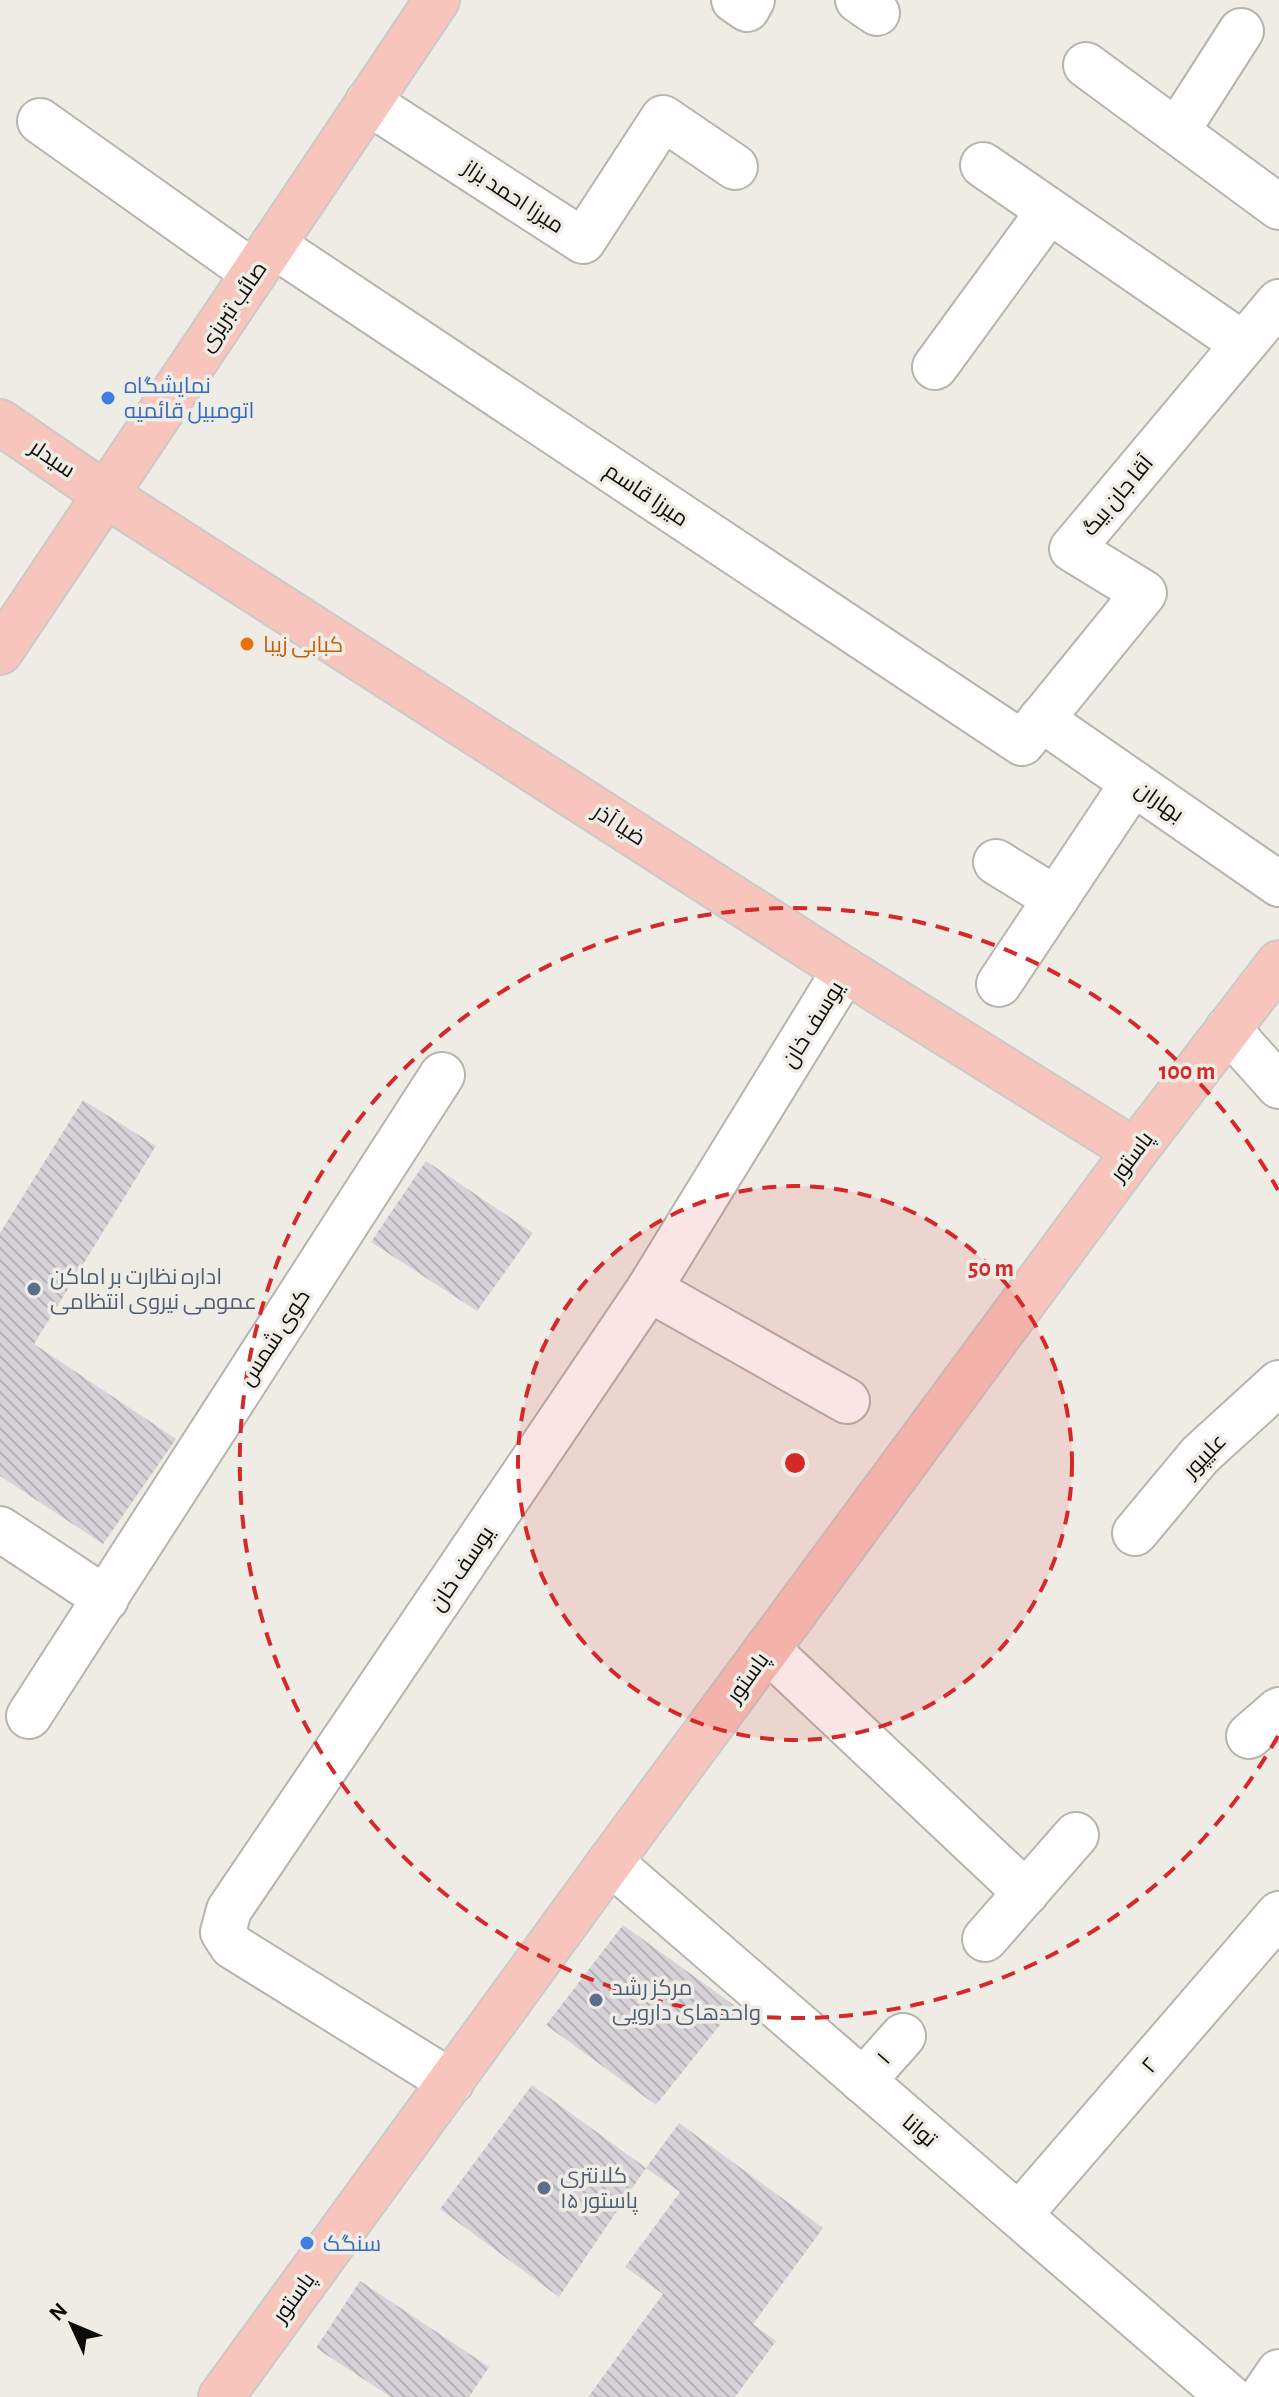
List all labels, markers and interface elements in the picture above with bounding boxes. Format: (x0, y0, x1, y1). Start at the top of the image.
street label: میرزا احمد بزاز (457, 155, 568, 238)
street label: صائب تبریزی (195, 258, 272, 356)
place label: نمایشگاه اتومبیل قائمیه (124, 375, 254, 424)
marker: نمایشگاه اتومبیل قائمیه (99, 389, 117, 407)
street label: سیدلر (24, 435, 79, 483)
street label: آقا جان بیگ (1077, 450, 1158, 540)
street label: میرزا قاسم (599, 459, 692, 534)
place label: کبابی زیبا (263, 634, 343, 658)
marker: کبابی زیبا (238, 635, 256, 653)
street label: بهاران (1130, 778, 1188, 828)
street label: ضیا آذر (587, 797, 650, 850)
street label: یوسف خان (778, 977, 849, 1072)
text: 100 m (1159, 1060, 1215, 1084)
street label: پاستور (1105, 1128, 1160, 1189)
text: 50 m (968, 1257, 1014, 1281)
place label: اداره نظارت بر اماکن عمومی نیروی انتظامی (50, 1266, 257, 1315)
marker: اداره نظارت بر اماکن عمومی نیروی انتظامی (25, 1280, 43, 1298)
street label: کوی شمس (236, 1285, 316, 1391)
street label: علیپور (1178, 1430, 1232, 1485)
centre of rings (781, 1449, 809, 1477)
street label: یوسف خان (426, 1522, 499, 1615)
street label: پاستور (721, 1649, 776, 1710)
place label: مرکز رشد واحدهای دارویی (612, 1977, 761, 2026)
marker: مرکز رشد واحدهای دارویی (587, 1991, 605, 2009)
street label: ۱ (873, 2049, 894, 2068)
street label: ۲ (1138, 2054, 1162, 2077)
street label: توانا (898, 2110, 941, 2152)
place label: کلانتری ۱۵ پاستور (560, 2165, 638, 2215)
marker: کلانتری ۱۵ پاستور (535, 2179, 553, 2197)
place label: سنگک (323, 2233, 381, 2255)
marker: سنگک (298, 2234, 316, 2252)
street label: پاستور (267, 2269, 322, 2330)
north arrow (32, 2285, 112, 2365)
text: N (45, 2299, 72, 2325)

